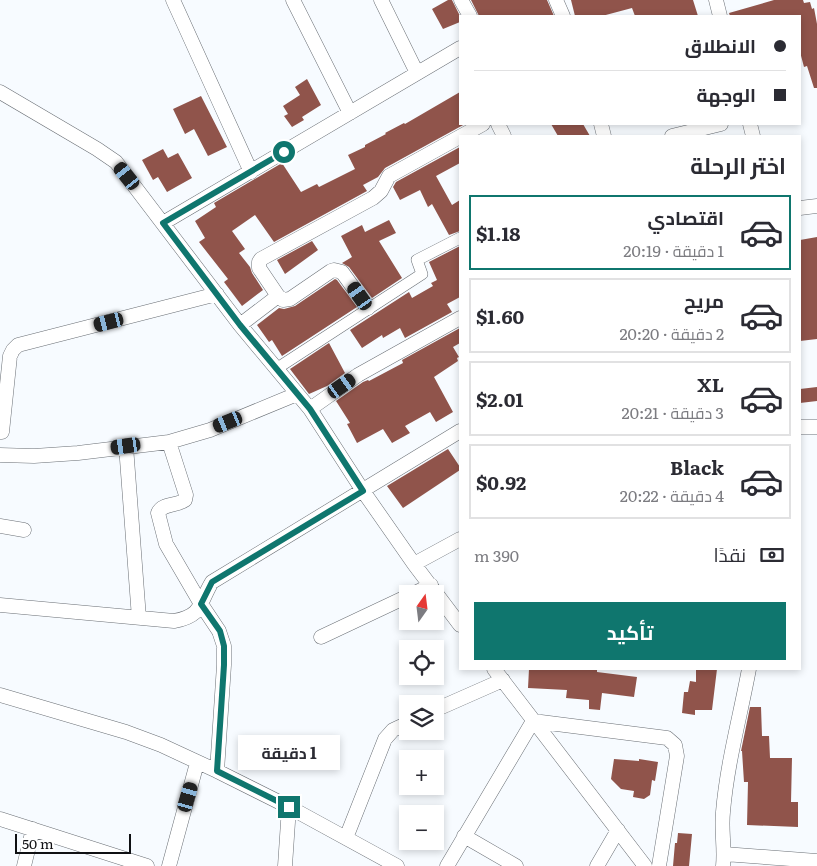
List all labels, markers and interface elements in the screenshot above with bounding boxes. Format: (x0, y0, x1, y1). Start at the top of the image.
text: الانطلاق (685, 31, 756, 59)
text: الوجهة (696, 80, 756, 108)
route start (273, 141, 295, 163)
text: اختر الرحلة (690, 148, 786, 181)
car (111, 160, 142, 192)
text: اقتصادي (648, 203, 724, 231)
icon: car (739, 210, 784, 255)
text: $1.18 (476, 219, 520, 247)
text: 1 دقيقة · 20:19 (623, 238, 724, 262)
car (345, 279, 374, 313)
text: مريح (684, 286, 724, 314)
icon: car (739, 293, 784, 338)
text: $1.60 (476, 302, 524, 330)
car (92, 311, 125, 333)
text: 2 دقيقة · 20:20 (619, 321, 724, 345)
text: XL (697, 370, 724, 398)
car (325, 371, 358, 401)
icon: car (739, 376, 784, 421)
text: $2.01 (476, 385, 523, 413)
text: 3 دقيقة · 20:21 (622, 400, 724, 424)
car (211, 409, 244, 435)
car (110, 436, 141, 456)
text: Black (670, 453, 724, 481)
icon: car (739, 459, 784, 504)
text: $0.92 (476, 468, 526, 496)
text: 4 دقيقة · 20:22 (620, 483, 724, 507)
text: نقدًا (714, 540, 746, 568)
icon: cash (758, 541, 786, 569)
text: 390 m (474, 543, 519, 567)
north arrow (399, 585, 444, 630)
map controls (399, 585, 444, 850)
button: تأكيد (474, 602, 786, 660)
button: locate (399, 640, 444, 685)
button: layers (399, 695, 444, 740)
callout: 1 دقيقة (238, 734, 340, 770)
text: 1 دقيقة (261, 740, 317, 764)
button: + (399, 750, 444, 795)
car (176, 781, 199, 813)
route end (278, 796, 300, 818)
button: − (399, 805, 444, 850)
scale bar (15, 831, 131, 854)
text: 50 m (22, 833, 54, 853)

